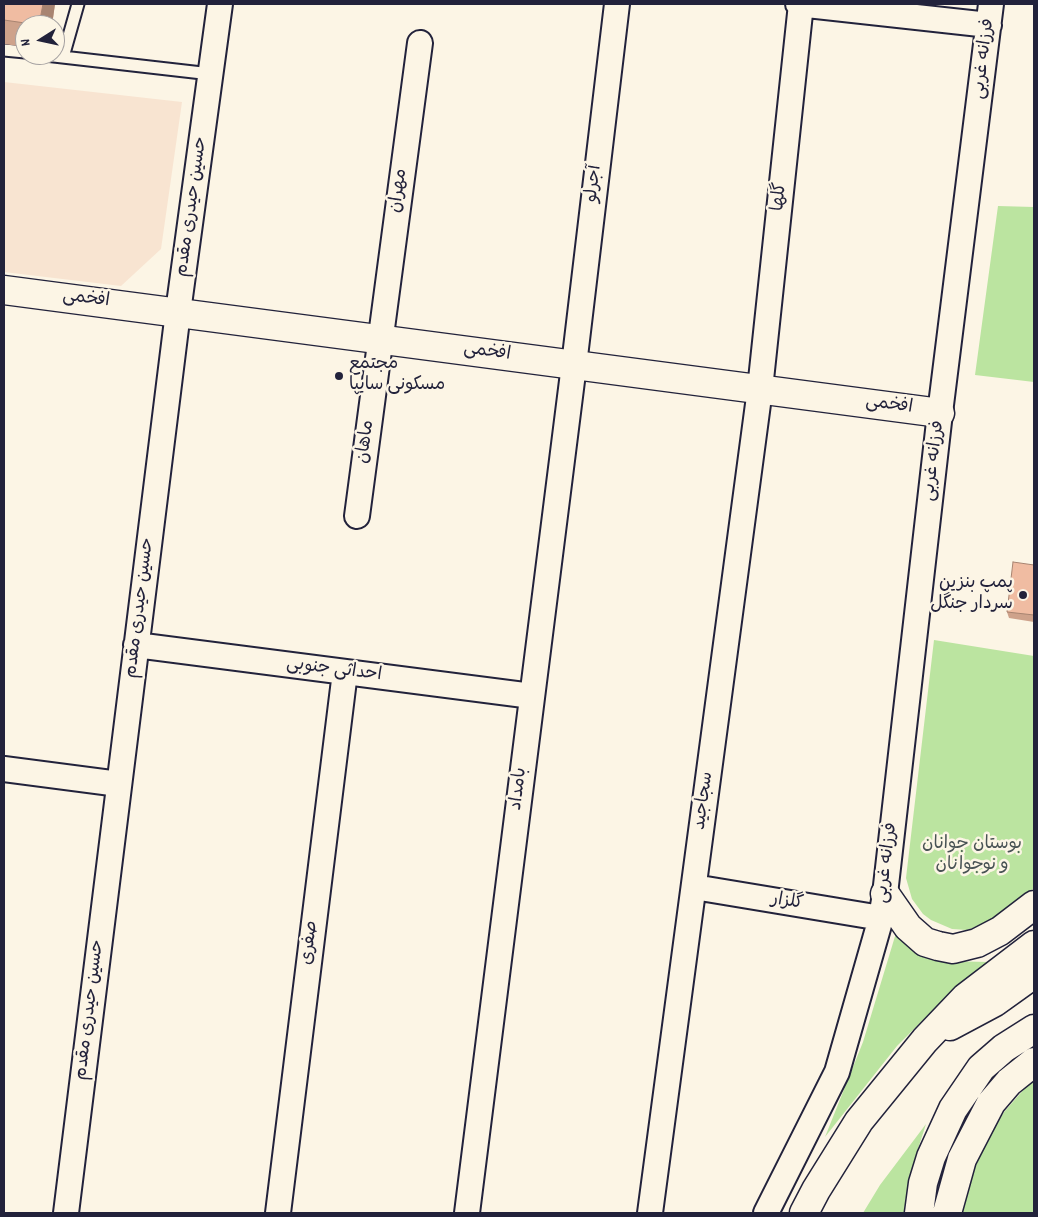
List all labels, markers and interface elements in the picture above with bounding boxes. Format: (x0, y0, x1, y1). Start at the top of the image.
north arrow (15, 15, 65, 65)
street label: فرزانه غربی (969, 18, 1001, 100)
text: N (16, 37, 37, 48)
street label: حسین حیدری مقدم (172, 136, 214, 278)
street label: آجرلو (582, 164, 608, 204)
street label: مهران (386, 168, 414, 214)
street label: گلها (769, 182, 793, 212)
street label: افخمی (61, 286, 111, 314)
street label: افخمی (462, 339, 512, 367)
place label: مجتمع مسکونی سایپا (349, 355, 445, 398)
marker: مجتمع مسکونی سایپا (333, 370, 345, 382)
street label: افخمی (864, 392, 914, 420)
street label: ماهان (353, 419, 381, 465)
street label: فرزانه غربی (919, 420, 951, 502)
street label: حسین حیدری مقدم (122, 537, 160, 679)
place label: پمپ بنزین سردار جنگل (930, 574, 1013, 616)
marker: پمپ بنزین سردار جنگل (1017, 589, 1029, 601)
street label: احداثی جنوبی (285, 654, 383, 688)
street label: بامداد (507, 766, 533, 812)
street label: سجاجید (690, 771, 720, 831)
street label: فرزانه غربی (872, 822, 904, 904)
park label: بوستان جوانان و نوجوانان (922, 835, 1022, 878)
street label: گلزار (769, 890, 805, 916)
street label: صفری (298, 920, 324, 966)
street label: حسین حیدری مقدم (72, 939, 110, 1081)

